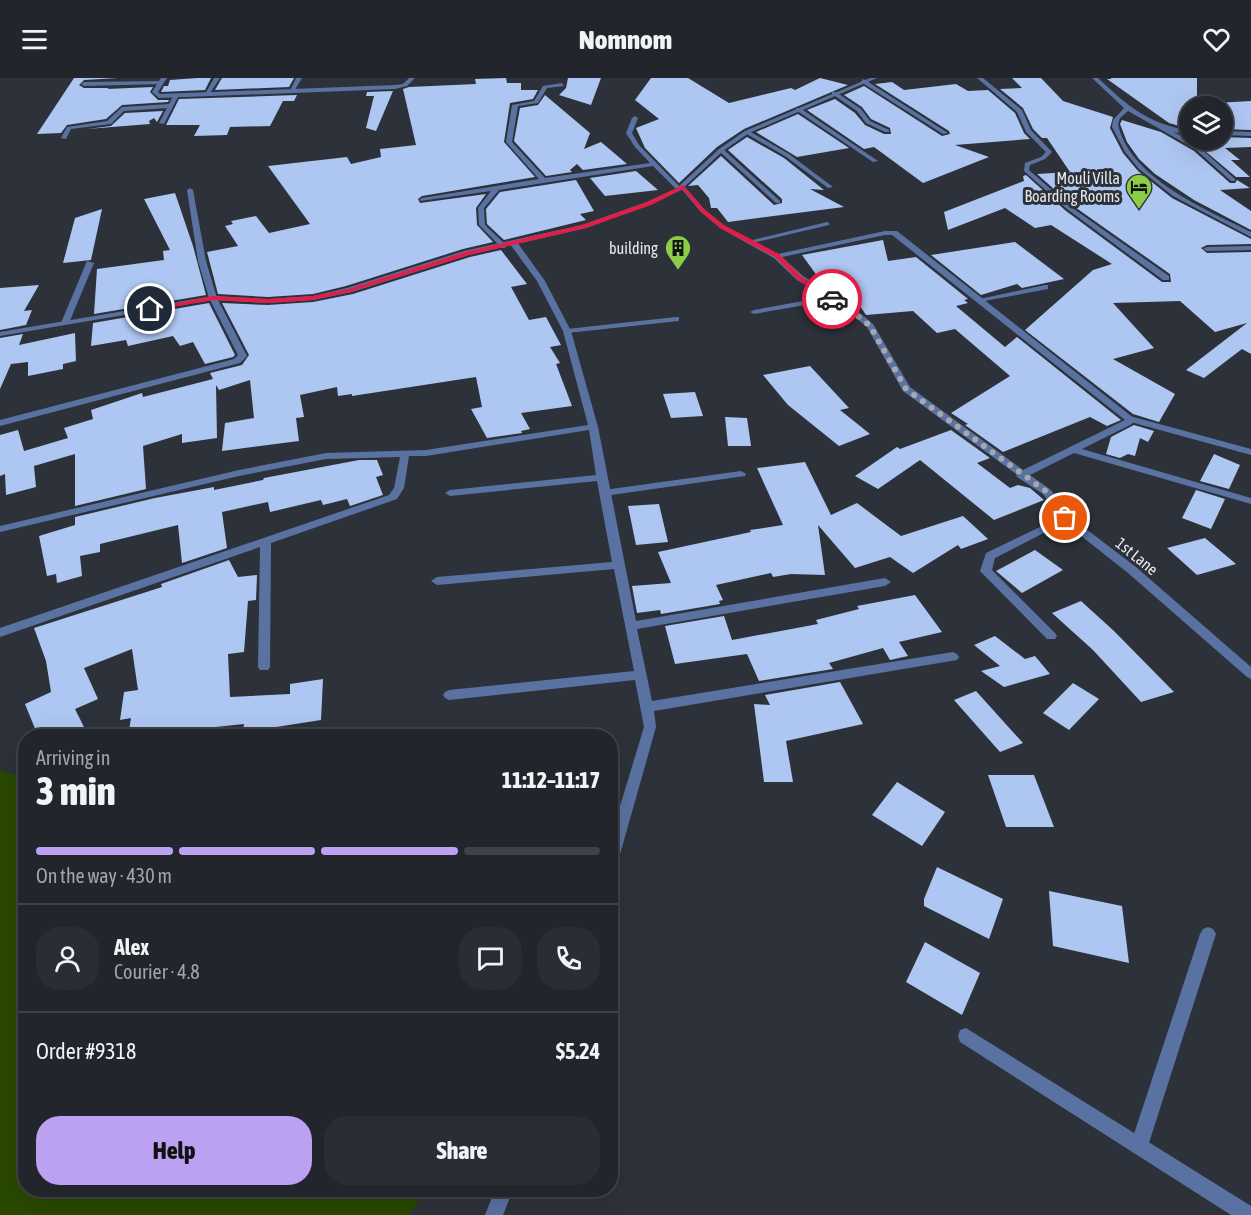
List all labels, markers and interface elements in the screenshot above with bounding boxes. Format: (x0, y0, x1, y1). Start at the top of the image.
icon: menu (18, 23, 51, 56)
icon: heart (1200, 23, 1233, 56)
text: Nomnom (579, 24, 672, 55)
map controls (1179, 96, 1233, 150)
button: layers (1179, 96, 1233, 150)
place label: Mouli Villa Boarding Rooms (1024, 169, 1120, 206)
hotel icon: Mouli Villa Boarding Rooms (1124, 172, 1154, 210)
building icon: building (663, 233, 693, 271)
place label: building (609, 239, 658, 258)
courier (802, 269, 862, 329)
pin (124, 283, 175, 334)
icon: car (816, 283, 849, 316)
icon: home (133, 292, 166, 325)
pin (1039, 492, 1090, 543)
icon: bag (1048, 501, 1081, 534)
street label: 1st Lane (1112, 534, 1162, 578)
text: Arriving in (36, 746, 110, 769)
text: 11:12–11:17 (502, 767, 600, 793)
text: 3 min (36, 769, 116, 813)
text: On the way · 430 m (36, 864, 172, 887)
button: person (36, 927, 99, 990)
button: chat (459, 927, 522, 990)
button: phone (537, 927, 600, 990)
text: Alex (114, 934, 149, 960)
text: Courier · 4.8 (114, 960, 200, 983)
text: Order #9318 (36, 1038, 136, 1064)
text: $5.24 (556, 1038, 600, 1064)
button: Help (36, 1116, 312, 1185)
button: Share (324, 1116, 600, 1185)

